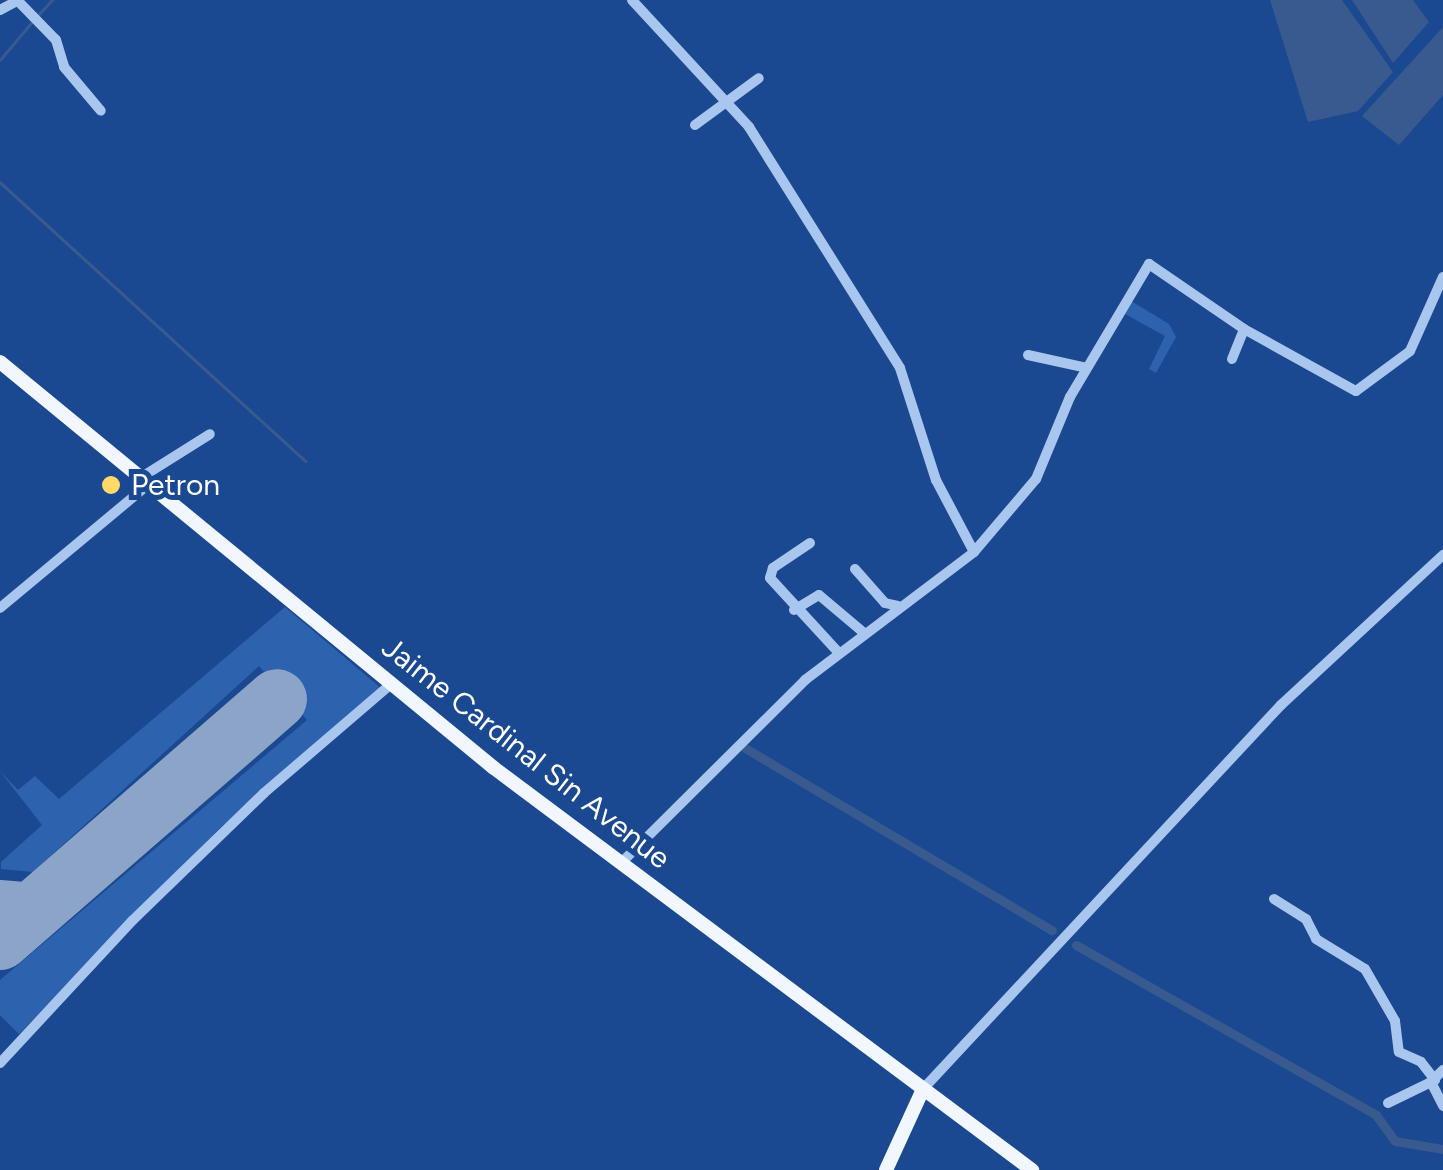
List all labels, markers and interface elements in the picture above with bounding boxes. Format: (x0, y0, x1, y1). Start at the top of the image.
place label: Petron (131, 467, 220, 503)
marker: Petron (100, 474, 122, 496)
street label: Jaime Cardinal Sin Avenue (375, 629, 677, 877)

